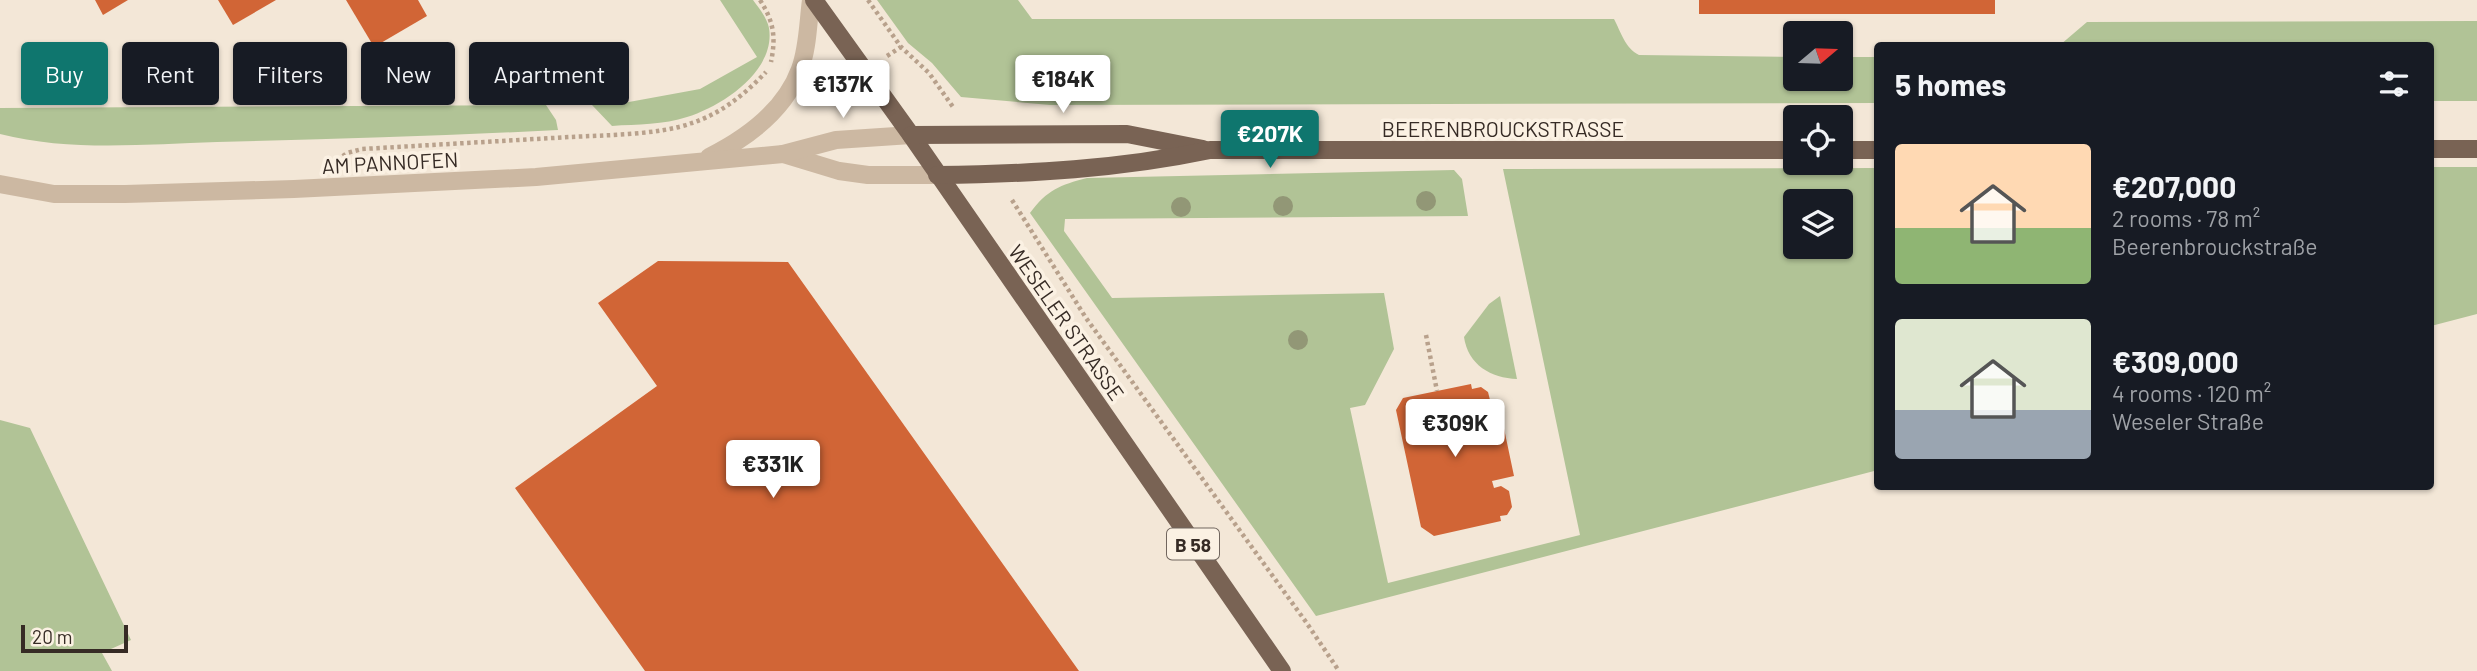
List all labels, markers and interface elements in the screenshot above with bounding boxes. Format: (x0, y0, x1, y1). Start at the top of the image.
north arrow (1783, 21, 1853, 91)
map controls (1783, 21, 1853, 259)
chip: Buy (21, 42, 108, 105)
chip: Rent (122, 42, 219, 105)
chip: Filters (233, 42, 347, 105)
chip: New (361, 42, 455, 105)
chip: Apartment (469, 42, 629, 105)
pin: €184K (1014, 55, 1112, 115)
pin: €137K (794, 60, 892, 120)
text: €184K (1031, 64, 1095, 92)
icon: filters (2375, 65, 2413, 103)
text: 5 homes (1895, 66, 2006, 102)
text: €137K (813, 69, 873, 97)
button: locate (1783, 105, 1853, 175)
pin: €207K (1221, 110, 1319, 170)
street label: BEERENBROUCKSTRASSE (1382, 116, 1624, 141)
text: €207K (1237, 119, 1303, 147)
street label: AM PANNOFEN (321, 146, 459, 178)
text: €207,000 (2112, 168, 2236, 204)
icon: home (1951, 172, 2035, 256)
button: layers (1783, 189, 1853, 259)
text: 2 rooms · 78 m² (2112, 204, 2260, 232)
text: Beerenbrouckstraße (2112, 232, 2317, 260)
street label: WESELER STRASSE (1004, 239, 1130, 405)
text: €309,000 (2112, 343, 2239, 379)
icon: home (1951, 347, 2035, 431)
text: 4 rooms · 120 m² (2112, 379, 2271, 407)
pin: €309K (1406, 400, 1504, 459)
text: Weseler Straße (2112, 407, 2264, 435)
text: €309K (1422, 408, 1488, 436)
pin: €331K (724, 440, 822, 500)
text: €331K (742, 449, 804, 477)
road number: B 58 (1167, 528, 1219, 559)
scale bar (21, 622, 128, 654)
text: 20 m (32, 625, 72, 648)

